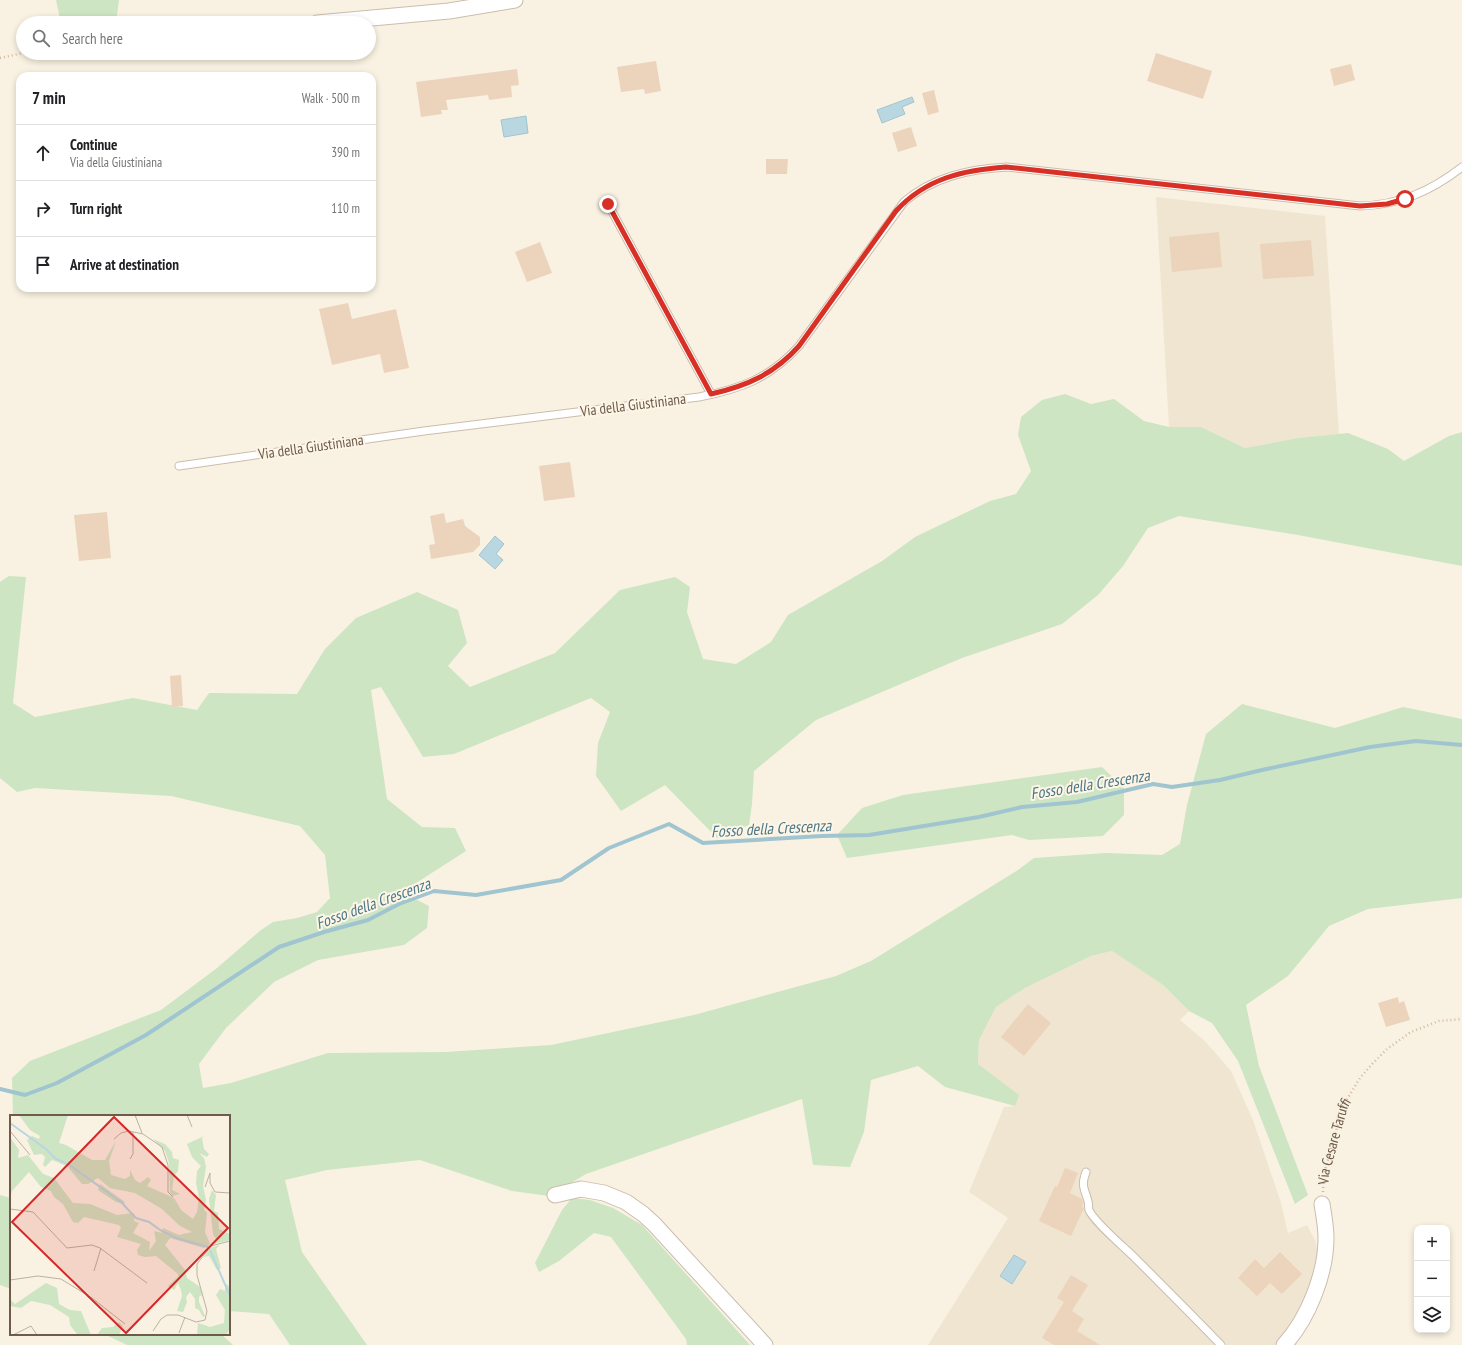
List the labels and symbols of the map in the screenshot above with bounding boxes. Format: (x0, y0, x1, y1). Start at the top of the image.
route start (1396, 190, 1414, 208)
route end (599, 195, 617, 213)
street label: Via della Giustiniana (578, 389, 687, 421)
street label: Via della Giustiniana (256, 430, 365, 463)
water label: Fosso della Crescenza (1029, 764, 1152, 803)
water label: Fosso della Crescenza (710, 815, 833, 841)
water label: Fosso della Crescenza (313, 873, 434, 933)
street label: Via Cesare Taruffi (1313, 1094, 1355, 1186)
inset map (10, 1115, 230, 1335)

